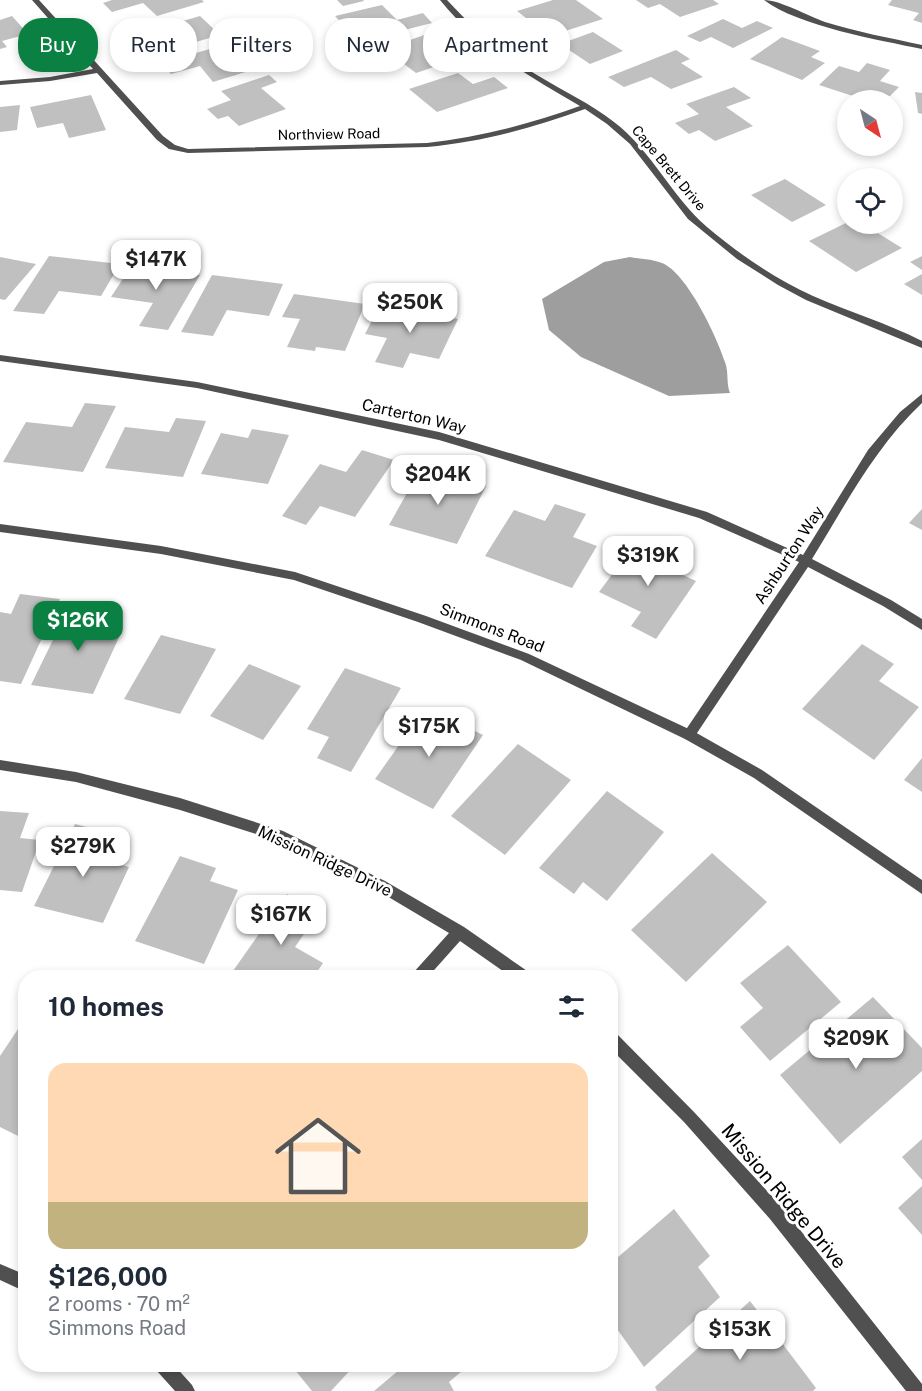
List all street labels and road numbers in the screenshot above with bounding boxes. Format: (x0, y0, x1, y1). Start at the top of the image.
street label: Cape Brett Drive (629, 122, 709, 214)
street label: Northview Road (278, 125, 380, 143)
street label: Carterton Way (360, 395, 468, 437)
street label: Ashburton Way (750, 502, 828, 608)
street label: Simmons Road (437, 599, 547, 657)
street label: Mission Ridge Drive (255, 822, 395, 900)
street label: Mission Ridge Drive (716, 1119, 852, 1273)

